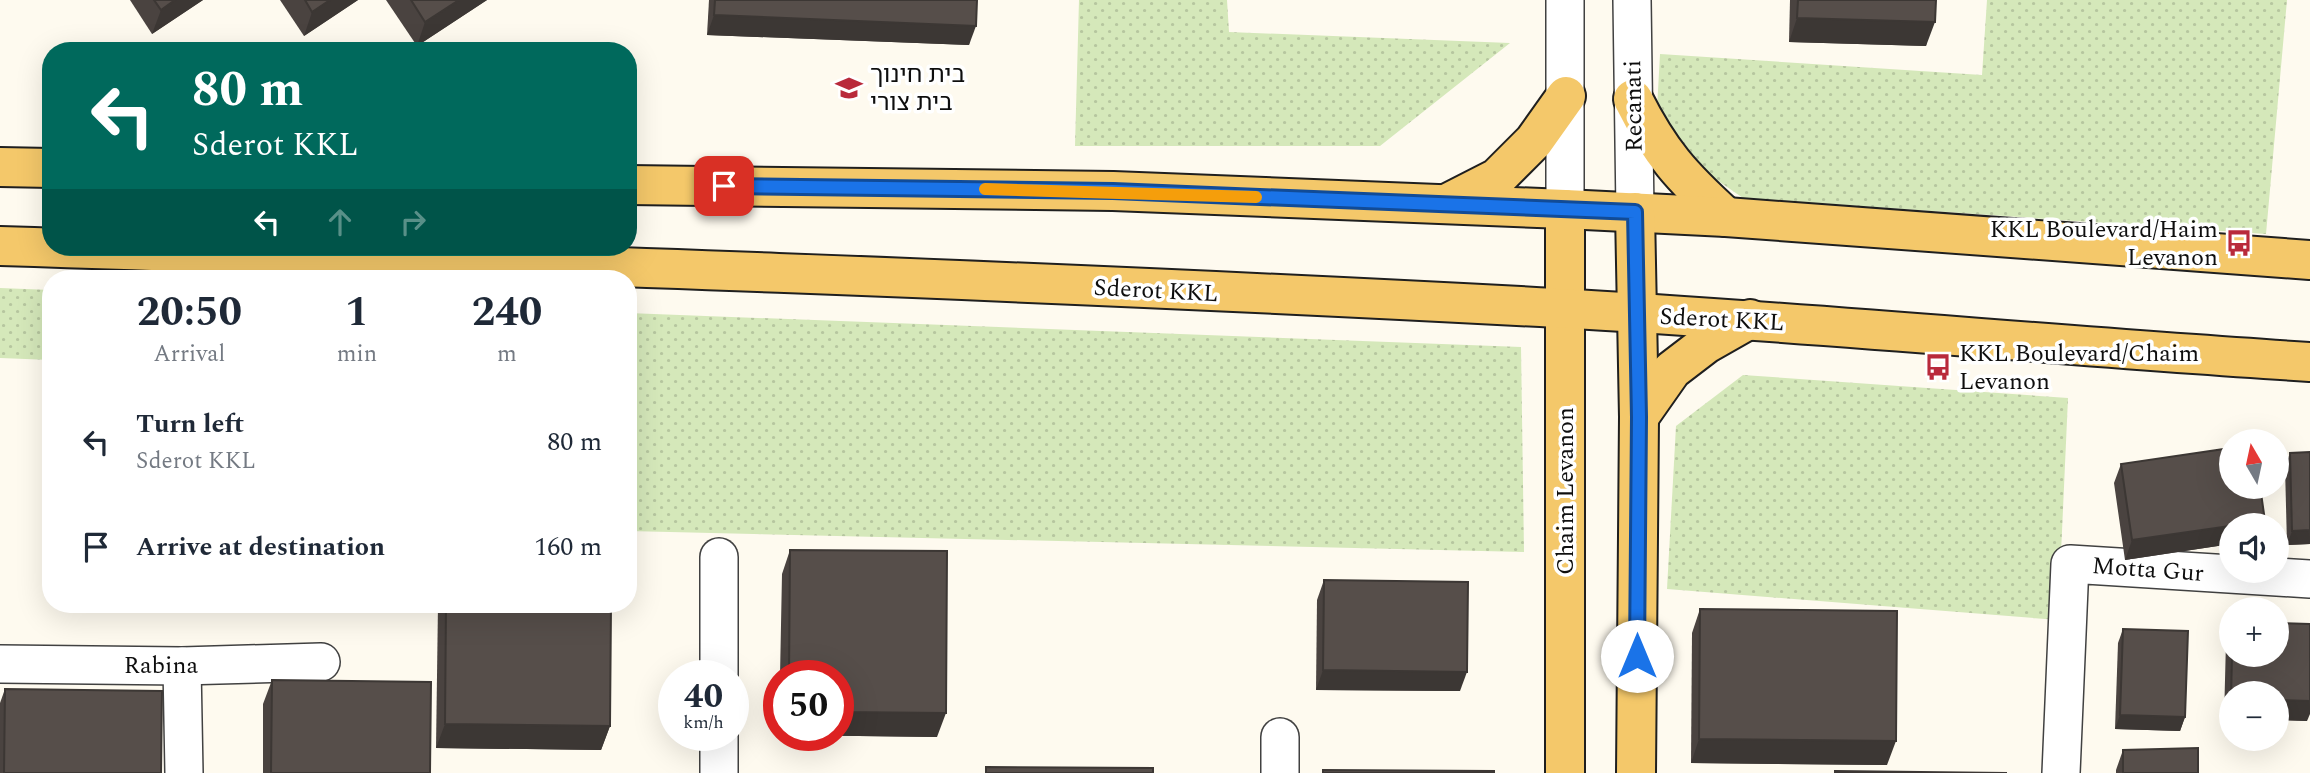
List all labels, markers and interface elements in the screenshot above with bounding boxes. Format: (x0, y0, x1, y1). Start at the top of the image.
text: 80 m (192, 53, 303, 128)
place label: בית חינוך בית צורי (870, 57, 965, 121)
street label: Recanati (1615, 60, 1653, 152)
icon: left (77, 70, 168, 161)
school or university icon: בית חינוך בית צורי (834, 73, 864, 103)
text: Sderot KKL (192, 121, 359, 170)
pin (694, 156, 754, 216)
icon: arrive (705, 167, 743, 205)
icon: left (248, 203, 286, 241)
icon: ahead (321, 203, 359, 241)
icon: right (394, 203, 432, 241)
place label: KKL Boulevard/Haim Levanon (1990, 212, 2218, 276)
bus stop icon: KKL Boulevard/Haim Levanon (2224, 228, 2254, 258)
street label: Sderot KKL (1093, 270, 1219, 312)
text: 20:50 (137, 281, 242, 344)
text: 1 (345, 281, 369, 344)
text: 240 (472, 281, 542, 344)
street label: Sderot KKL (1659, 299, 1785, 341)
place label: KKL Boulevard/Chaim Levanon (1959, 336, 2199, 400)
text: Arrival (154, 337, 225, 372)
text: min (337, 337, 377, 372)
text: m (497, 337, 517, 372)
bus stop icon: KKL Boulevard/Chaim Levanon (1923, 352, 1953, 382)
text: Turn left (136, 404, 244, 444)
street label: Chaim Levanon (1548, 407, 1584, 575)
text: 80 m (547, 422, 602, 462)
icon: left (77, 423, 115, 461)
north arrow (2219, 429, 2289, 499)
map controls (2219, 429, 2289, 751)
text: Sderot KKL (136, 444, 256, 479)
button: sound (2219, 513, 2289, 583)
text: Arrive at destination (136, 527, 385, 567)
text: 160 m (534, 527, 602, 567)
icon: arrive (77, 528, 115, 566)
street label: Motta Gur (2091, 548, 2205, 592)
button: + (2219, 597, 2289, 667)
position arrow (1600, 619, 1674, 693)
street label: Rabina (124, 648, 198, 684)
speed limit sign: 50 (763, 660, 854, 751)
text: 40 (684, 670, 723, 723)
button: − (2219, 681, 2289, 751)
text: km/h (683, 709, 724, 736)

